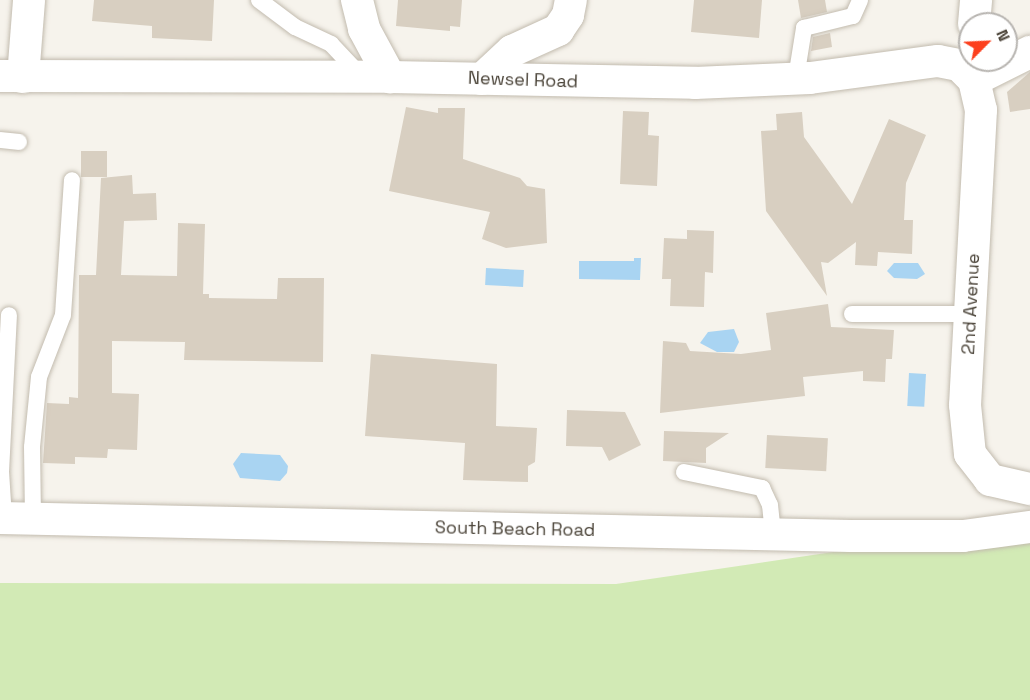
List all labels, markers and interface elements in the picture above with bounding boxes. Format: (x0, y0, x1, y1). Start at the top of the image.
north arrow (958, 12, 1018, 72)
text: N (991, 26, 1015, 44)
street label: Newsel Road (468, 67, 578, 93)
street label: 2nd Avenue (958, 253, 984, 355)
street label: South Beach Road (435, 517, 595, 541)

